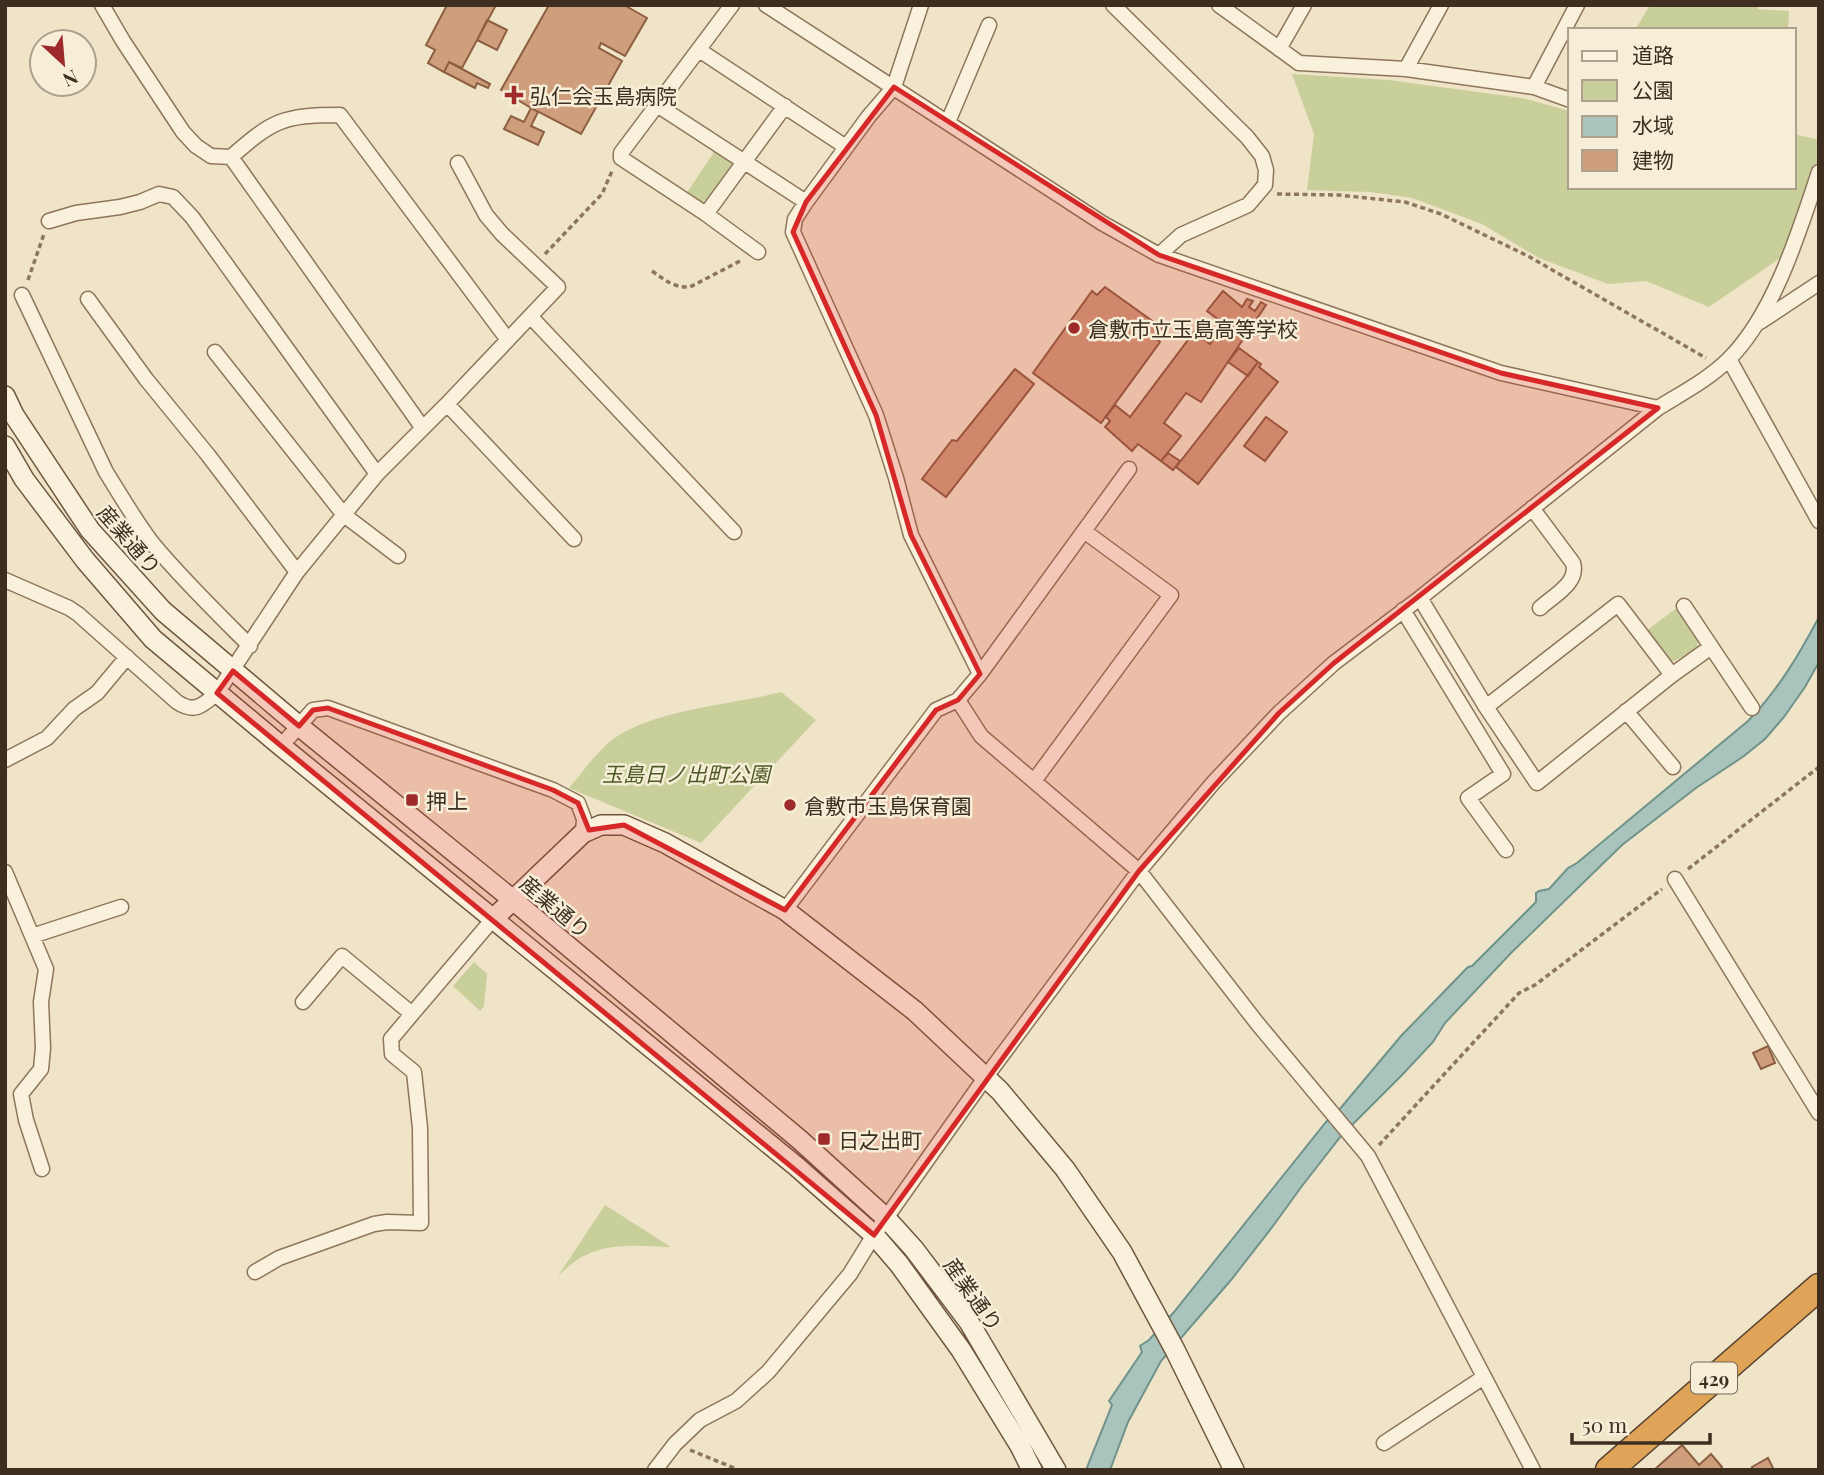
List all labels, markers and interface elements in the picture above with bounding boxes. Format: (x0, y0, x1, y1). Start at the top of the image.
north arrow (28, 28, 98, 98)
legend (1568, 28, 1796, 189)
text: 道路 (1632, 40, 1674, 68)
text: N (59, 64, 83, 94)
text: 公園 (1632, 75, 1674, 103)
place label: 弘仁会玉島病院 (530, 81, 677, 109)
marker: 弘仁会玉島病院 (504, 85, 524, 105)
text: 水域 (1632, 110, 1674, 138)
text: 建物 (1632, 145, 1674, 173)
place label: 倉敷市立玉島高等学校 (1088, 314, 1298, 342)
marker: 倉敷市立玉島高等学校 (1066, 320, 1082, 336)
street label: 産業通り (92, 498, 168, 580)
park label: 玉島日ノ出町公園 (602, 759, 773, 787)
place label: 押上 (426, 786, 468, 814)
place label: 倉敷市玉島保育園 (804, 791, 972, 819)
marker: 押上 (404, 792, 420, 808)
marker: 倉敷市玉島保育園 (782, 797, 798, 813)
street label: 産業通り (515, 868, 597, 944)
place label: 日之出町 (838, 1125, 922, 1153)
marker: 日之出町 (816, 1131, 832, 1147)
street label: 産業通り (938, 1252, 1010, 1336)
road number: 429 (1691, 1362, 1737, 1394)
scale bar (1572, 1402, 1710, 1446)
text: 50 m (1582, 1410, 1628, 1438)

